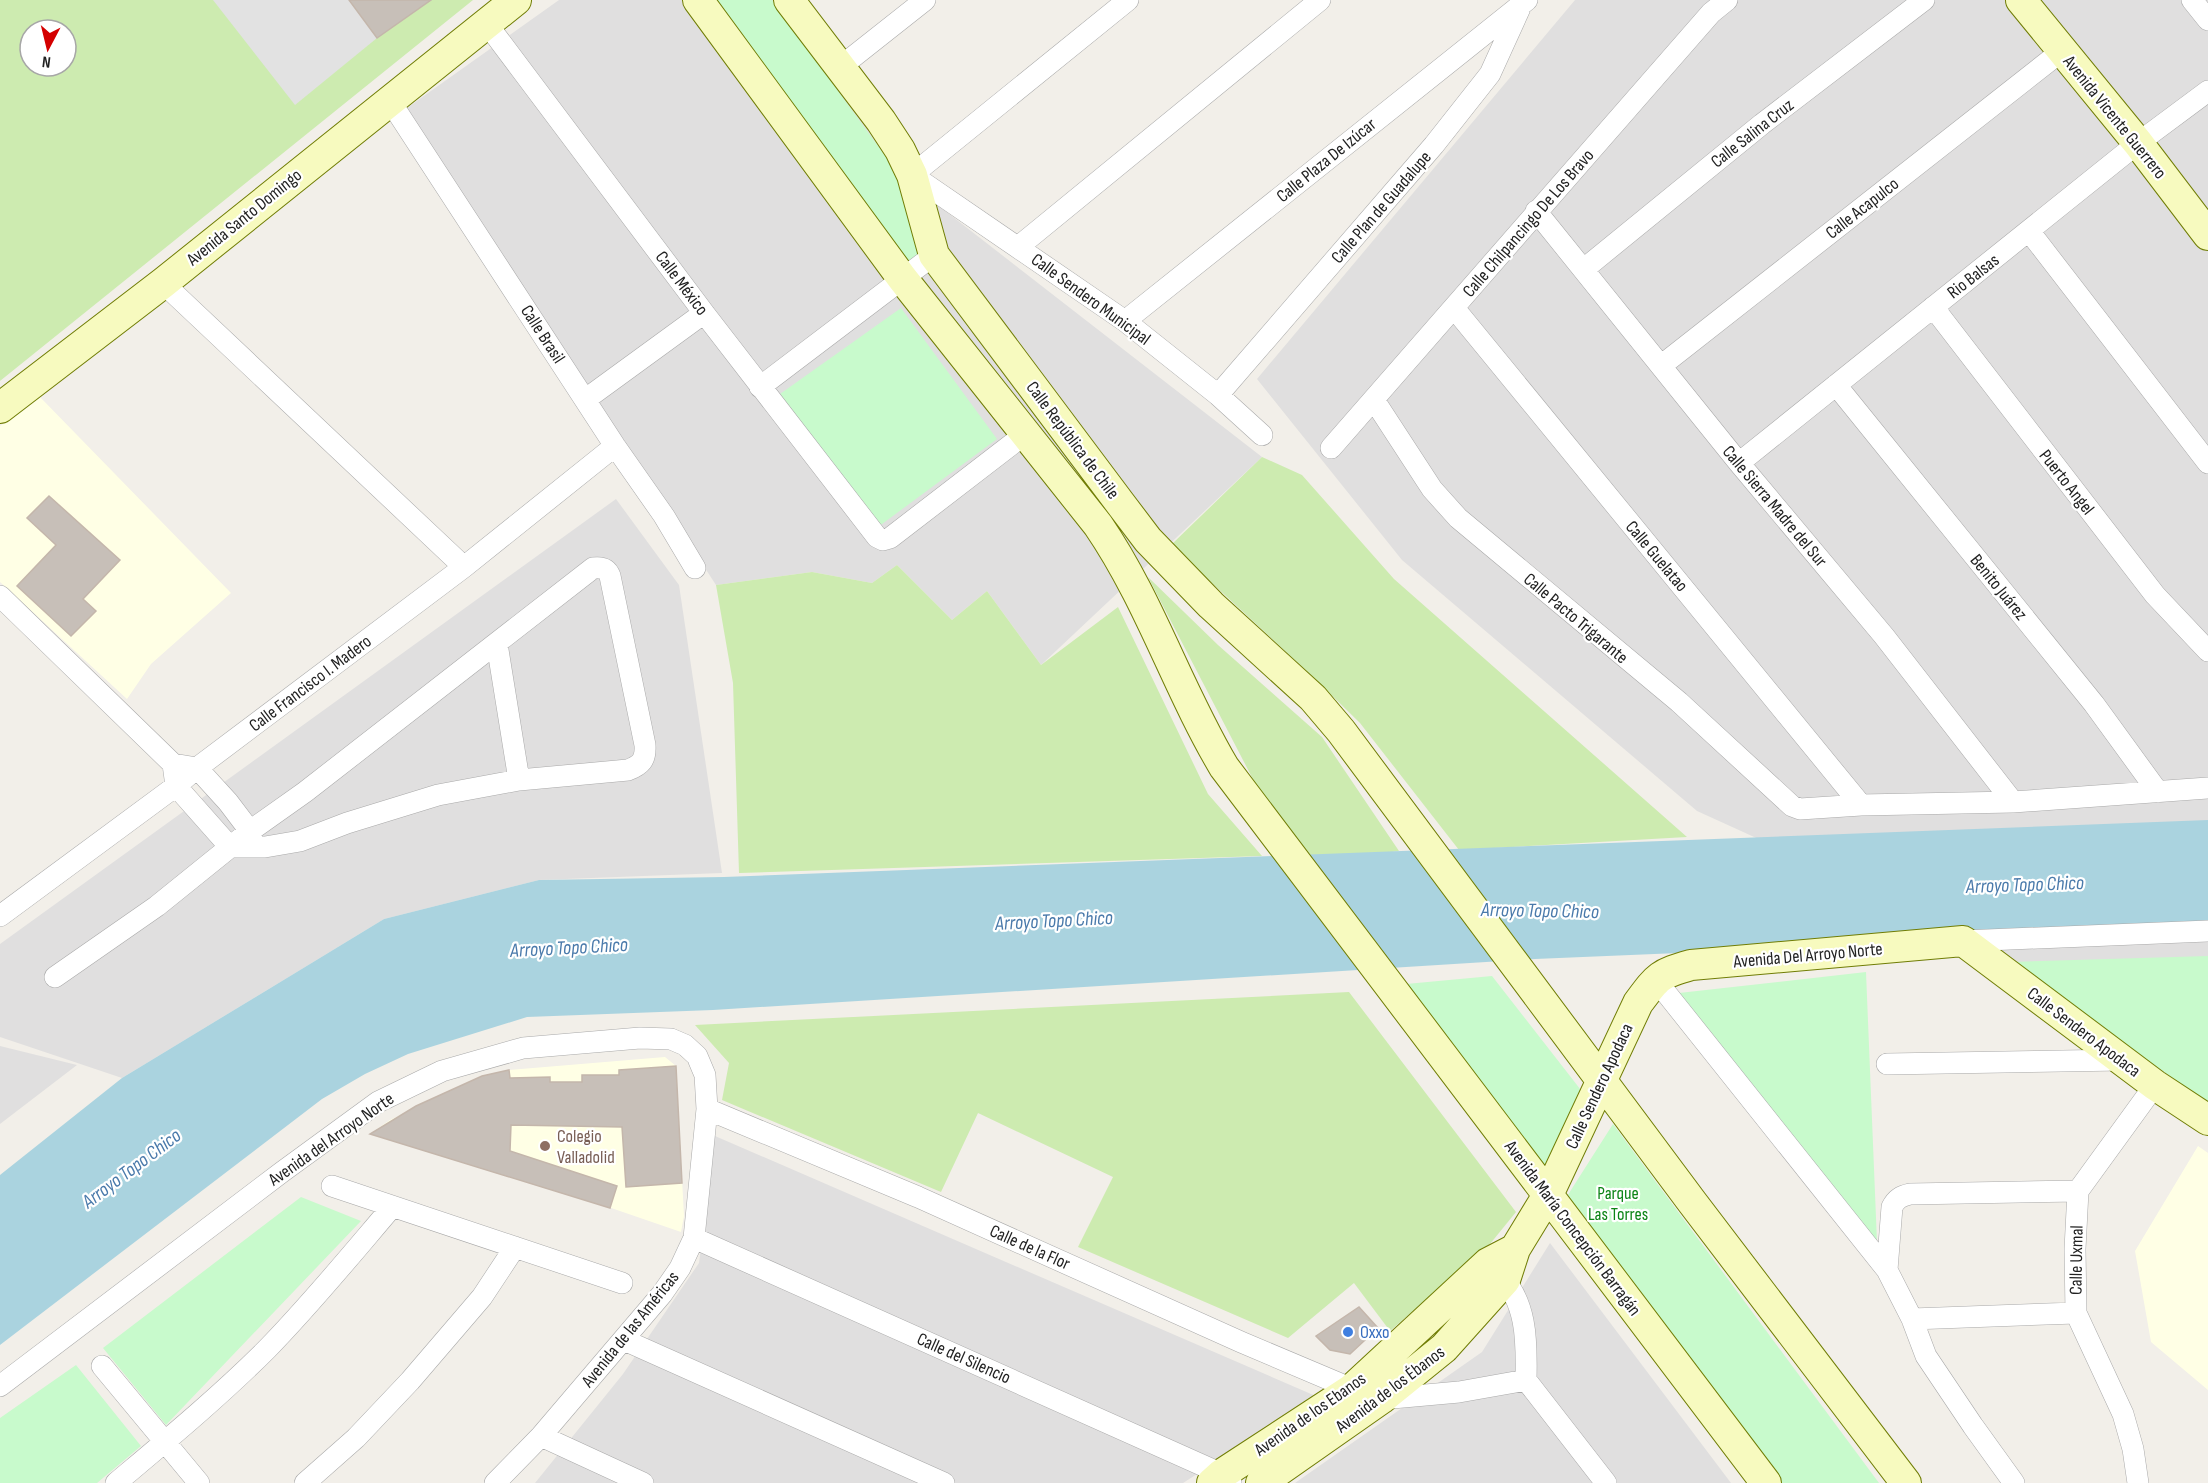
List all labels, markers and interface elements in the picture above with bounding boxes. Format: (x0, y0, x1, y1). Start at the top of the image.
north arrow (18, 18, 78, 78)
text: N (41, 51, 52, 71)
street label: Avenida Vicente Guerrero (2058, 51, 2171, 183)
street label: Calle Salina Cruz (1707, 94, 1798, 172)
street label: Calle Plaza De Izúcar (1272, 114, 1380, 207)
street label: Calle Chilpancingo De Los Bravo (1458, 145, 1598, 302)
street label: Calle Plan de Guadalupe (1327, 147, 1436, 268)
street label: Avenida Santo Domingo (182, 165, 306, 271)
street label: Calle Acapulco (1822, 173, 1903, 243)
street label: Calle México (651, 247, 712, 319)
street label: Calle Sendero Municipal (1027, 249, 1154, 350)
street label: Rio Balsas (1943, 250, 2003, 303)
street label: Calle Brasil (516, 301, 569, 367)
street label: Calle República de Chile (1022, 377, 1124, 503)
street label: Calle Sierra Madre del Sur (1718, 441, 1831, 571)
street label: Puerto Angel (2035, 446, 2099, 519)
street label: Calle Guelatao (1621, 517, 1692, 596)
street label: Benito Juárez (1966, 550, 2032, 625)
street label: Calle Pacto Trigarante (1519, 569, 1632, 668)
street label: Calle Francisco I. Madero (245, 631, 376, 736)
water label: Arroyo Topo Chico (1965, 871, 2084, 899)
water label: Arroyo Topo Chico (1480, 898, 1599, 924)
water label: Arroyo Topo Chico (994, 906, 1114, 936)
water label: Arroyo Topo Chico (509, 933, 629, 963)
street label: Avenida Del Arroyo Norte (1732, 939, 1883, 973)
street label: Calle Sendero Apodaca (2023, 983, 2144, 1082)
street label: Calle Sendero Apodaca (1561, 1020, 1638, 1152)
street label: Avenida del Arroyo Norte (264, 1088, 398, 1191)
water label: Arroyo Topo Chico (76, 1124, 186, 1214)
place label: Colegio Valladolid (557, 1126, 615, 1168)
street label: Avenida María Concepción Barragán (1499, 1136, 1645, 1320)
marker: Colegio Valladolid (538, 1139, 552, 1153)
park label: Parque Las Torres (1588, 1183, 1648, 1225)
street label: Calle de la Flor (986, 1220, 1073, 1274)
street label: Calle Uxmal (2065, 1225, 2088, 1295)
street label: Avenida de las Américas (577, 1267, 683, 1392)
place label: Oxxo (1360, 1322, 1390, 1343)
marker: Oxxo (1341, 1325, 1355, 1339)
street label: Calle del Silencio (914, 1328, 1014, 1388)
street label: Avenida de los Ébanos (1331, 1342, 1449, 1438)
street label: Avenida de los Ebanos (1250, 1368, 1370, 1461)

